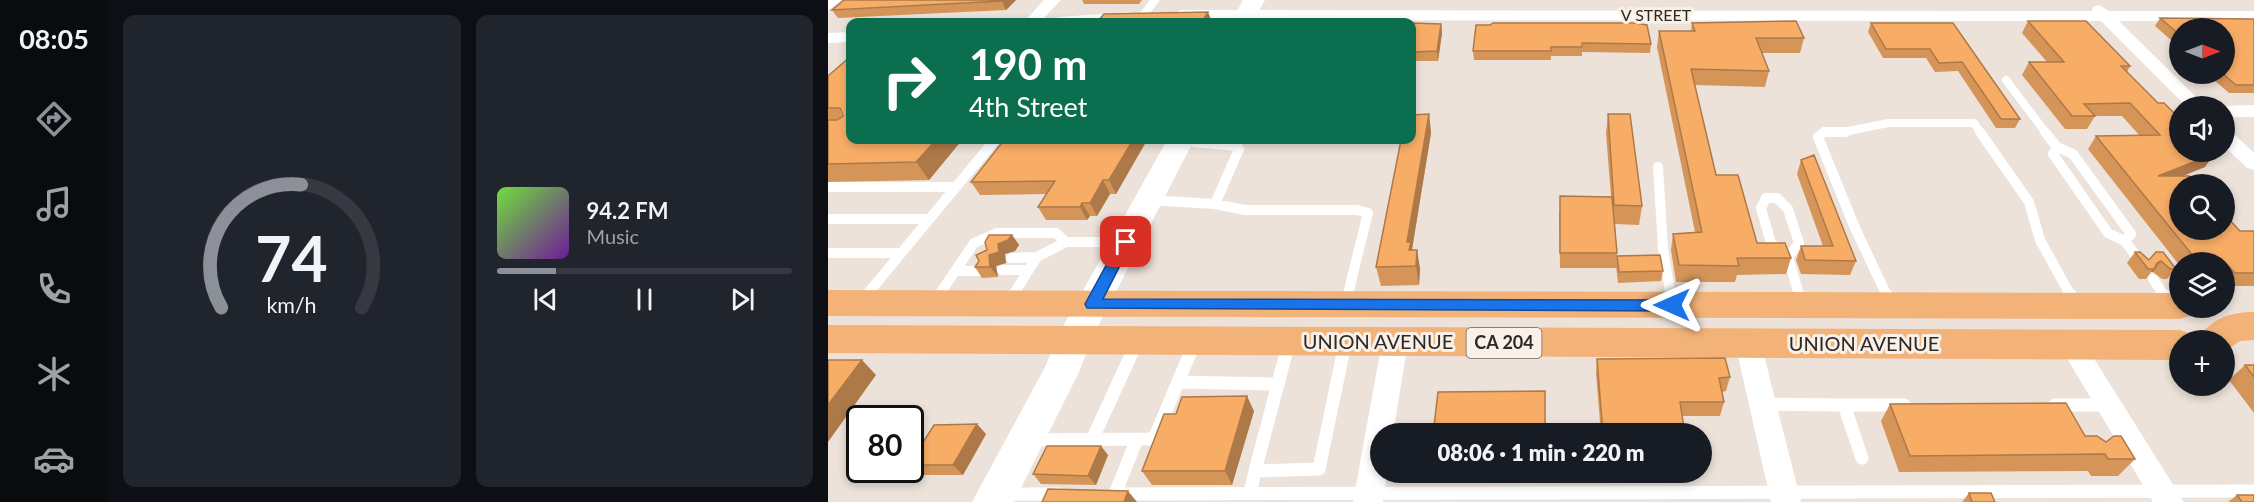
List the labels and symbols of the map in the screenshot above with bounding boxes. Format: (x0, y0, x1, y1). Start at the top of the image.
street label: V STREET (1621, 5, 1692, 24)
north arrow (2169, 18, 2235, 84)
pin (1100, 216, 1151, 267)
position arrow (1640, 273, 1704, 337)
road number: CA 204 (1466, 328, 1542, 358)
street label: UNION AVENUE (1303, 329, 1453, 353)
street label: UNION AVENUE (1789, 331, 1939, 355)
speed limit sign: 80 (846, 405, 924, 483)

